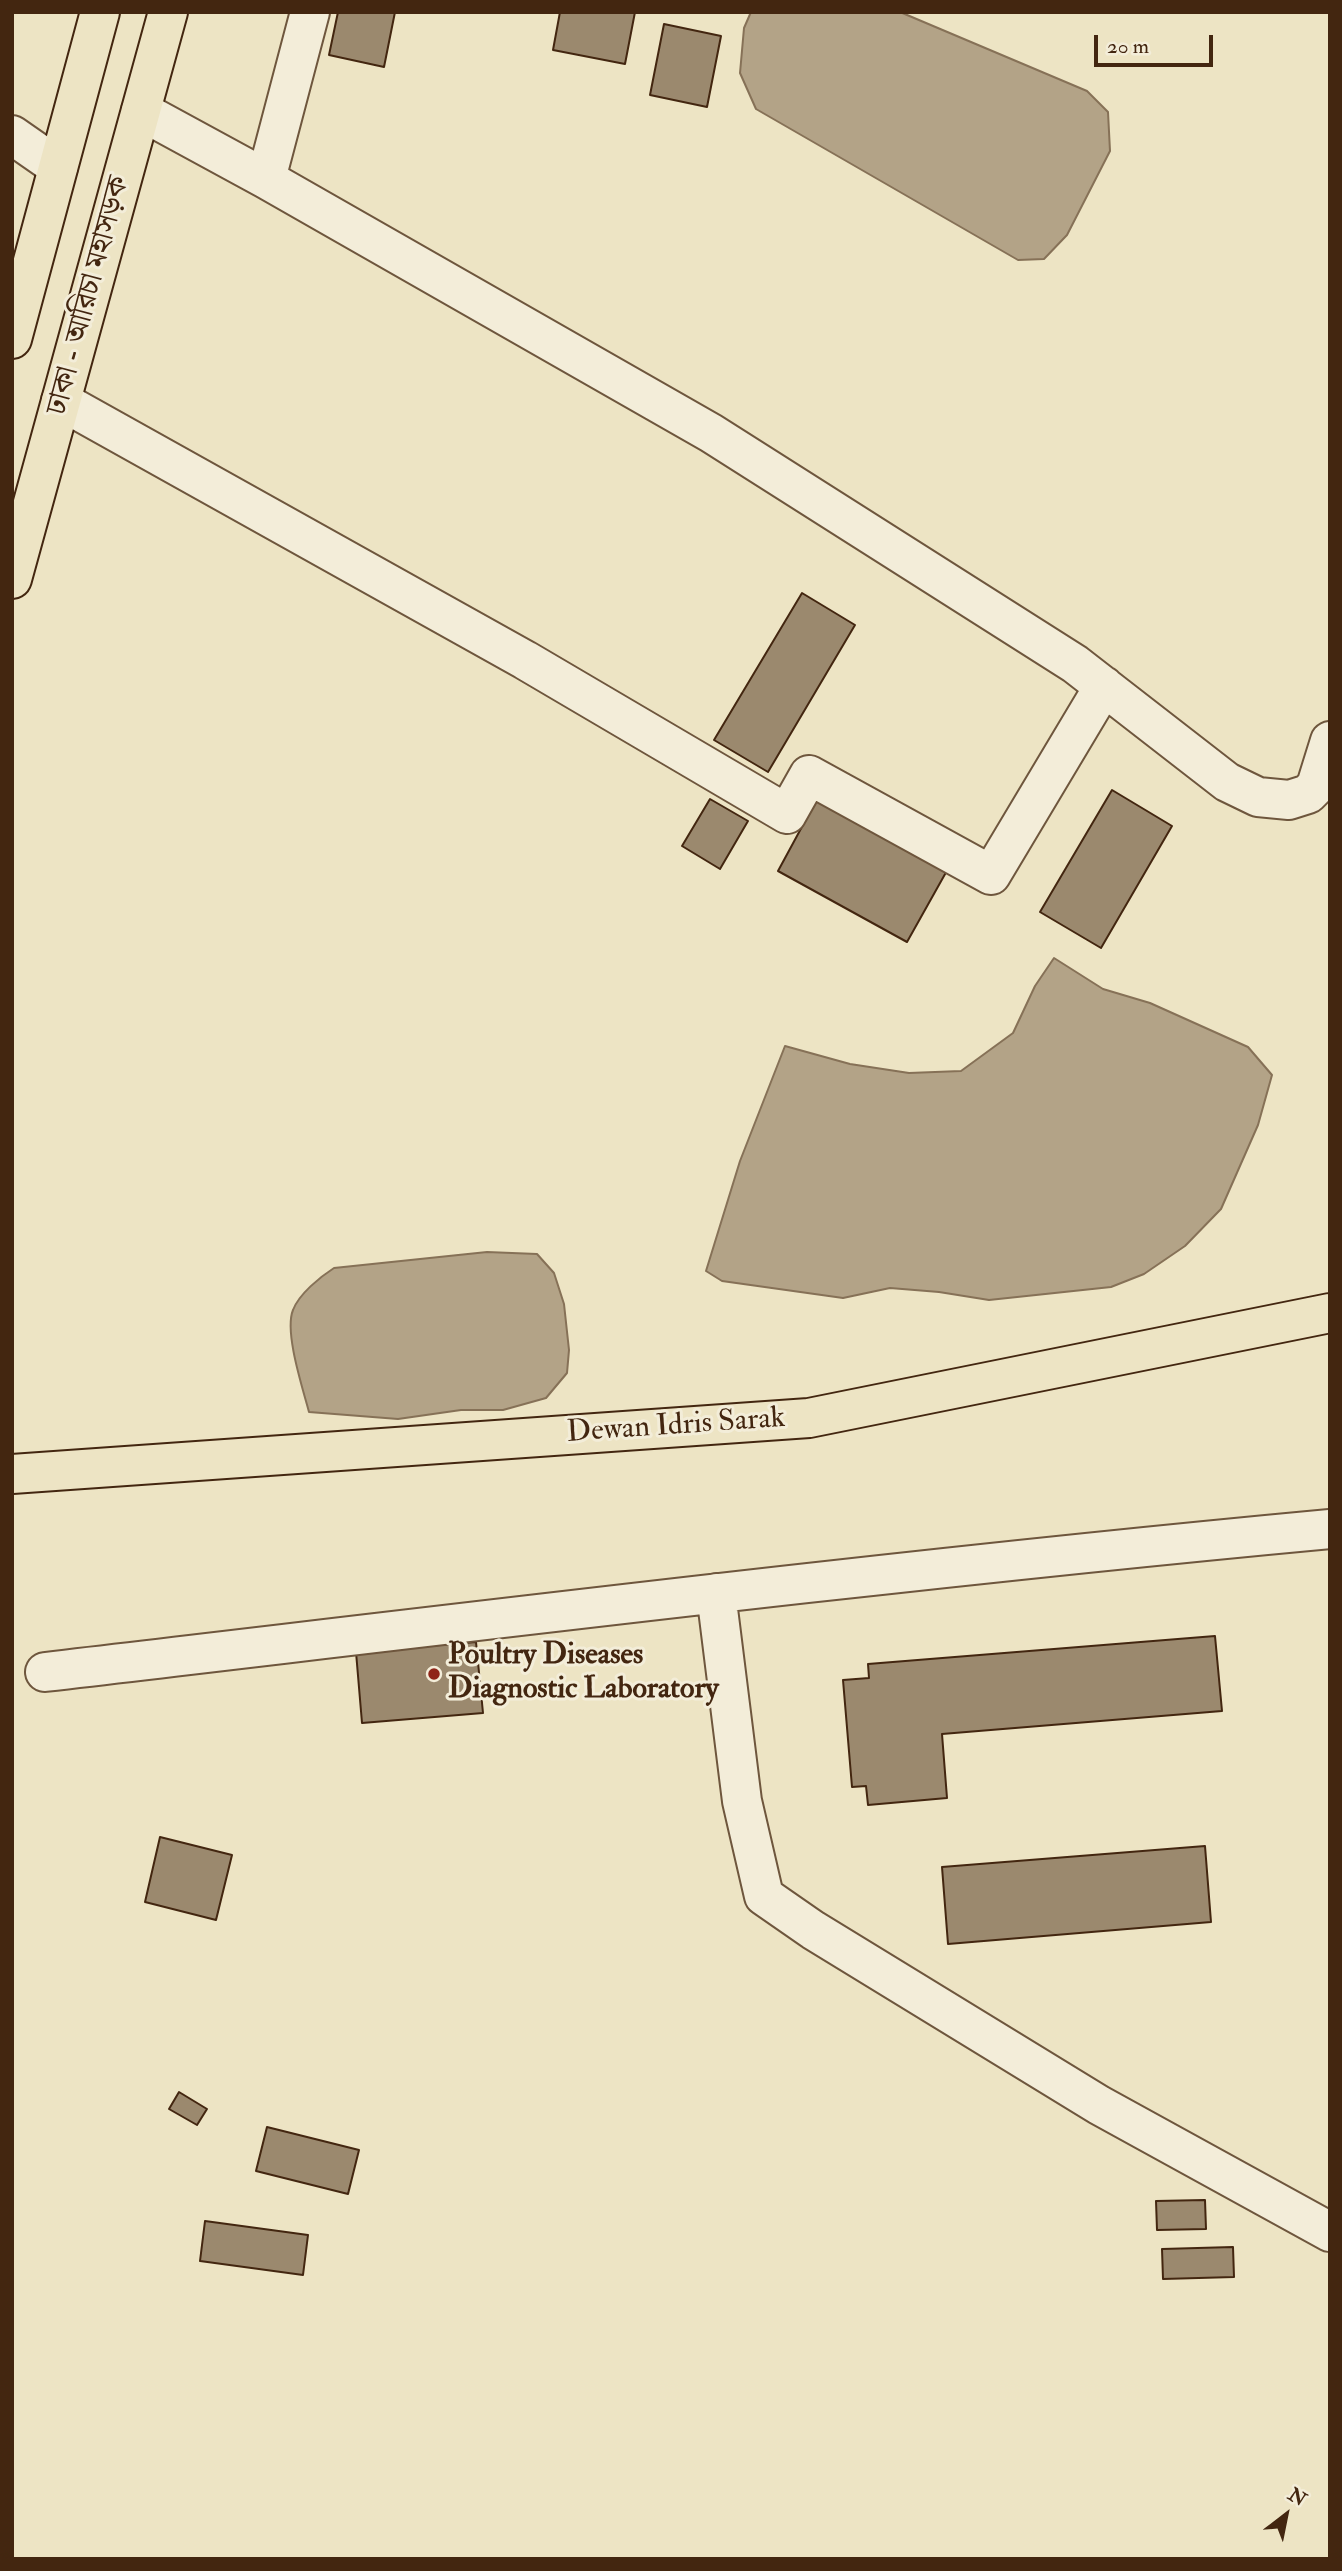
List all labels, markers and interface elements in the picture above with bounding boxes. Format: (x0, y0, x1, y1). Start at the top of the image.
scale bar (1097, 21, 1216, 65)
text: 20 m (1107, 33, 1149, 60)
street label: ঢাকা - আরিচা মহাসড়ক (41, 173, 139, 419)
street label: Dewan Idris Sarak (566, 1401, 786, 1453)
place label: Poultry Diseases Diagnostic Laboratory (448, 1639, 719, 1710)
marker: Poultry Diseases Diagnostic Laboratory (426, 1666, 442, 1682)
north arrow (1251, 2480, 1321, 2550)
text: N (1284, 2483, 1311, 2512)

